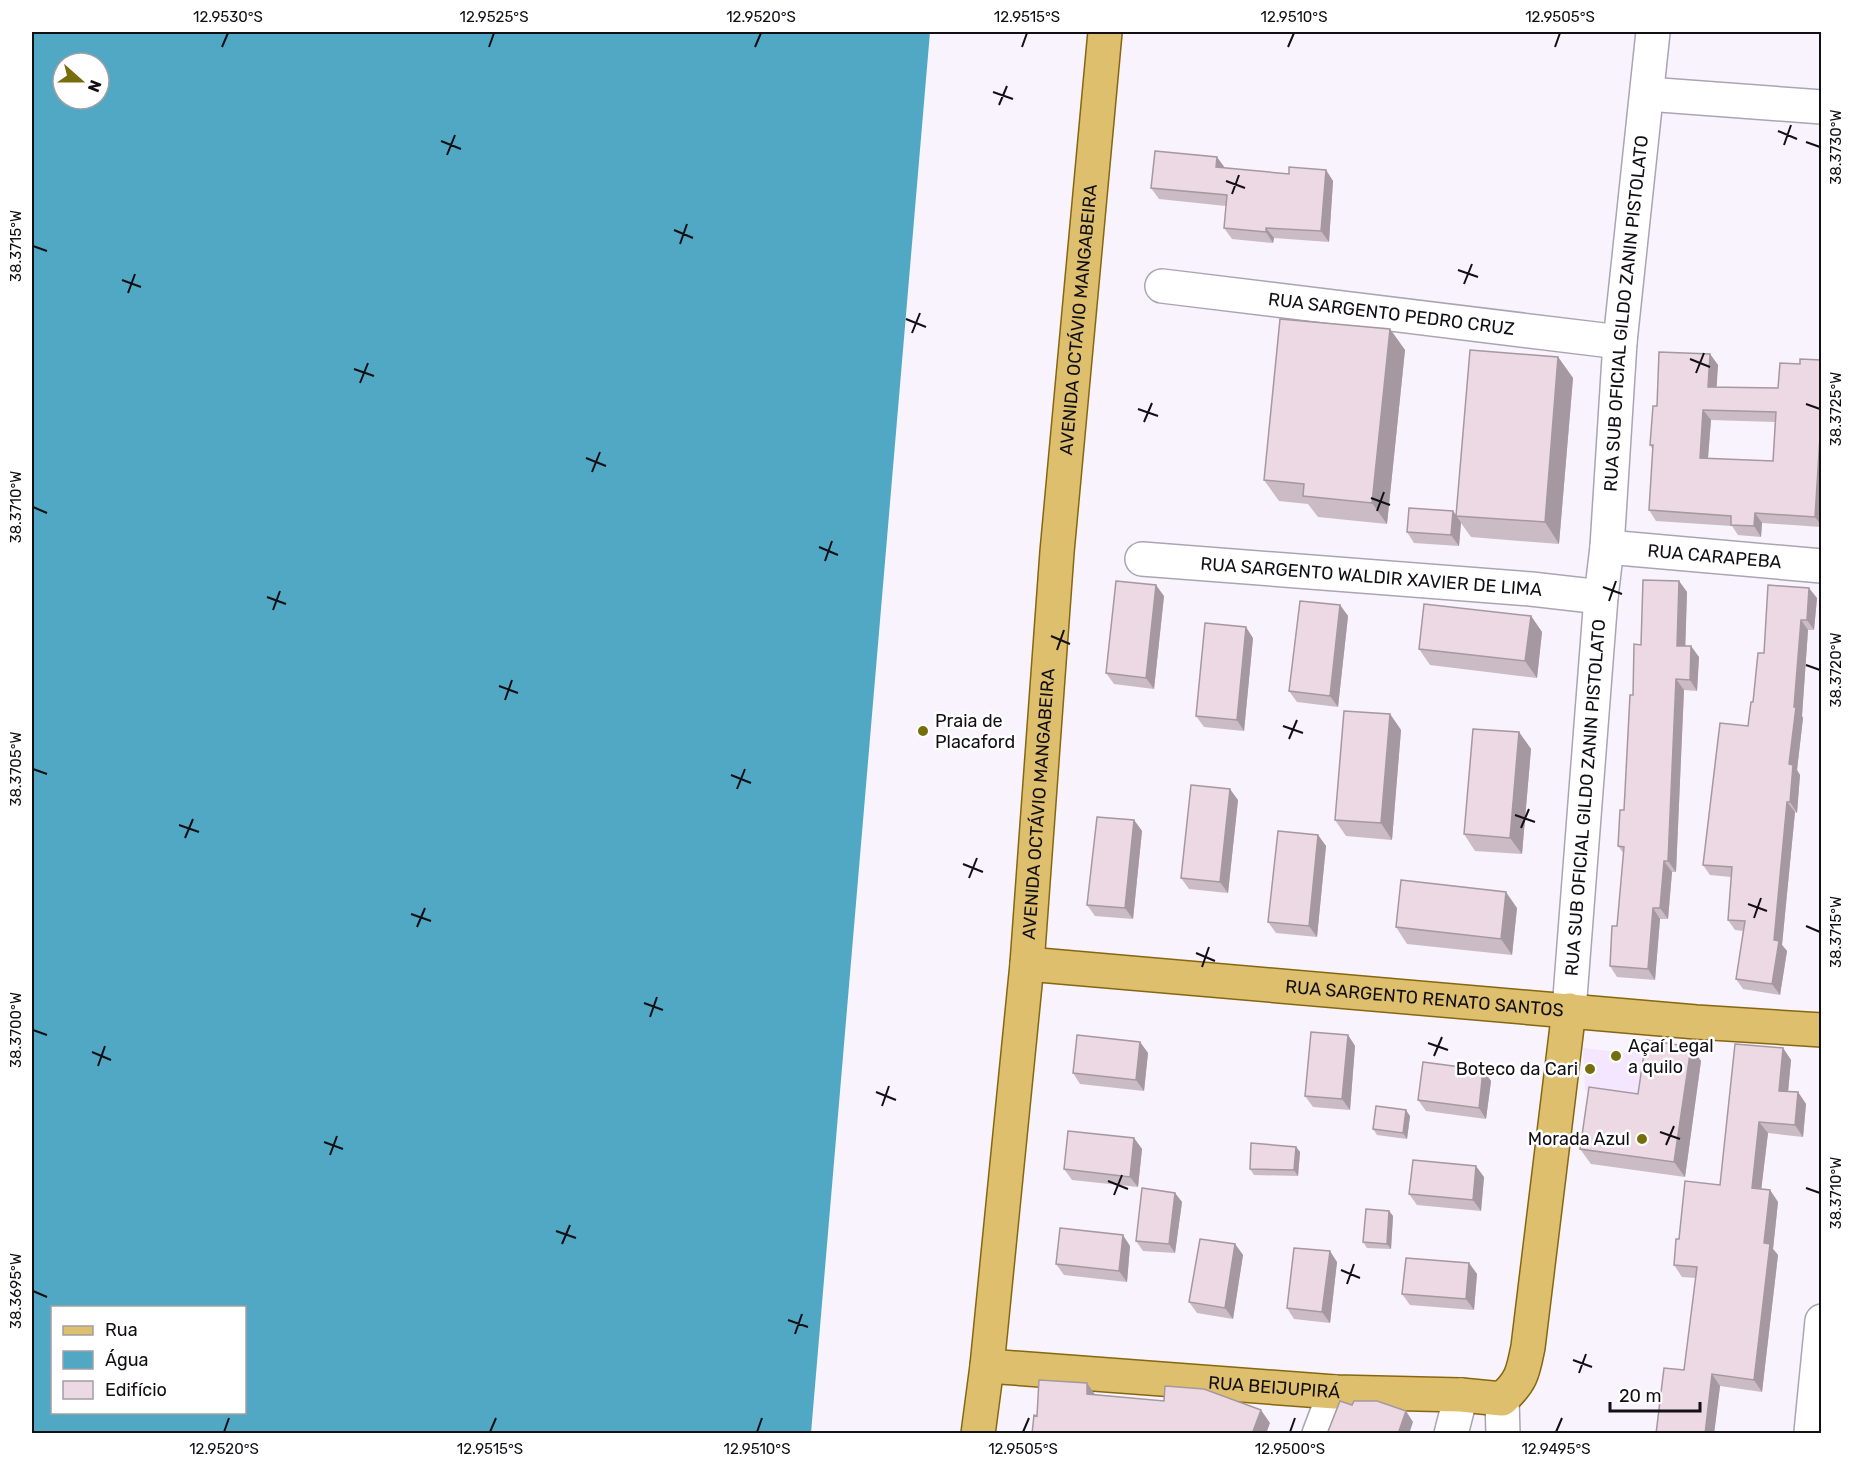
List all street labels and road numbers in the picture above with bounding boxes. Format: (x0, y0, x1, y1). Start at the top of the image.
street label: RUA SUB OFICIAL GILDO ZANIN PISTOLATO (1600, 134, 1653, 492)
street label: AVENIDA OCTÁVIO MANGABEIRA (1055, 183, 1102, 456)
street label: RUA SARGENTO PEDRO CRUZ (1267, 288, 1516, 340)
street label: RUA CARAPEBA (1647, 540, 1783, 573)
street label: RUA SARGENTO WALDIR XAVIER DE LIMA (1200, 553, 1543, 601)
street label: RUA SUB OFICIAL GILDO ZANIN PISTOLATO (1561, 618, 1610, 977)
street label: AVENIDA OCTÁVIO MANGABEIRA (1018, 668, 1059, 940)
street label: RUA SARGENTO RENATO SANTOS (1284, 975, 1565, 1021)
street label: RUA BEIJUPIRÁ (1207, 1372, 1341, 1403)

